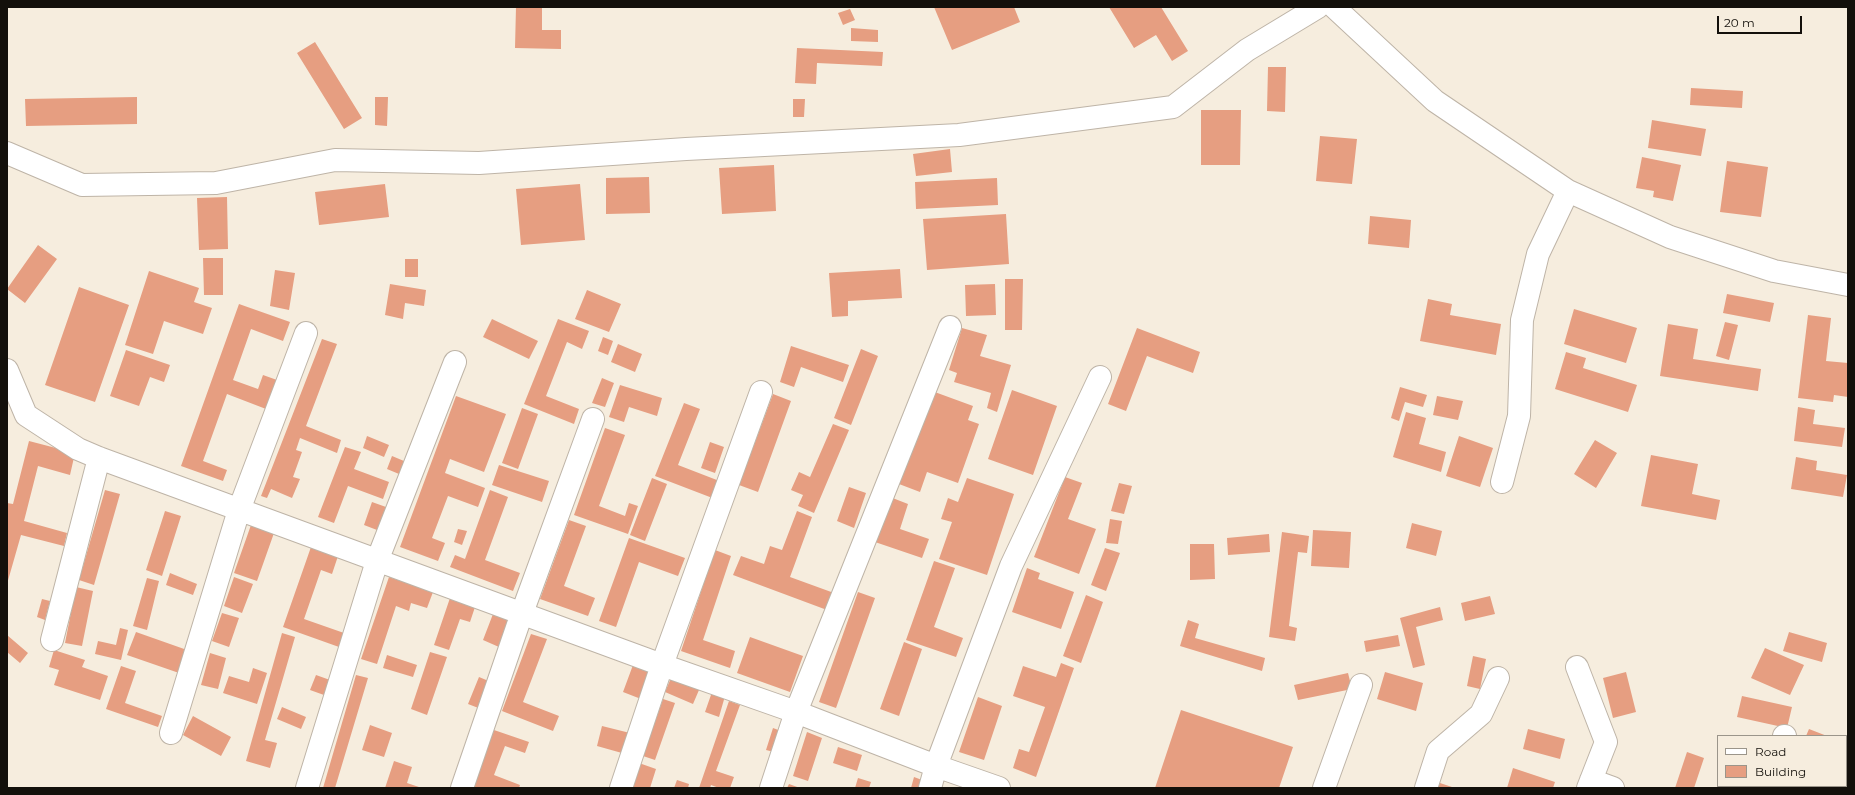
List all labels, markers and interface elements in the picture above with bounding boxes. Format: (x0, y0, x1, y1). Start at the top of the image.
scale bar (1719, 8, 1804, 34)
text: 20 m (1724, 15, 1755, 30)
legend (1717, 735, 1847, 787)
text: Road (1755, 744, 1786, 759)
text: Building (1755, 764, 1806, 779)

